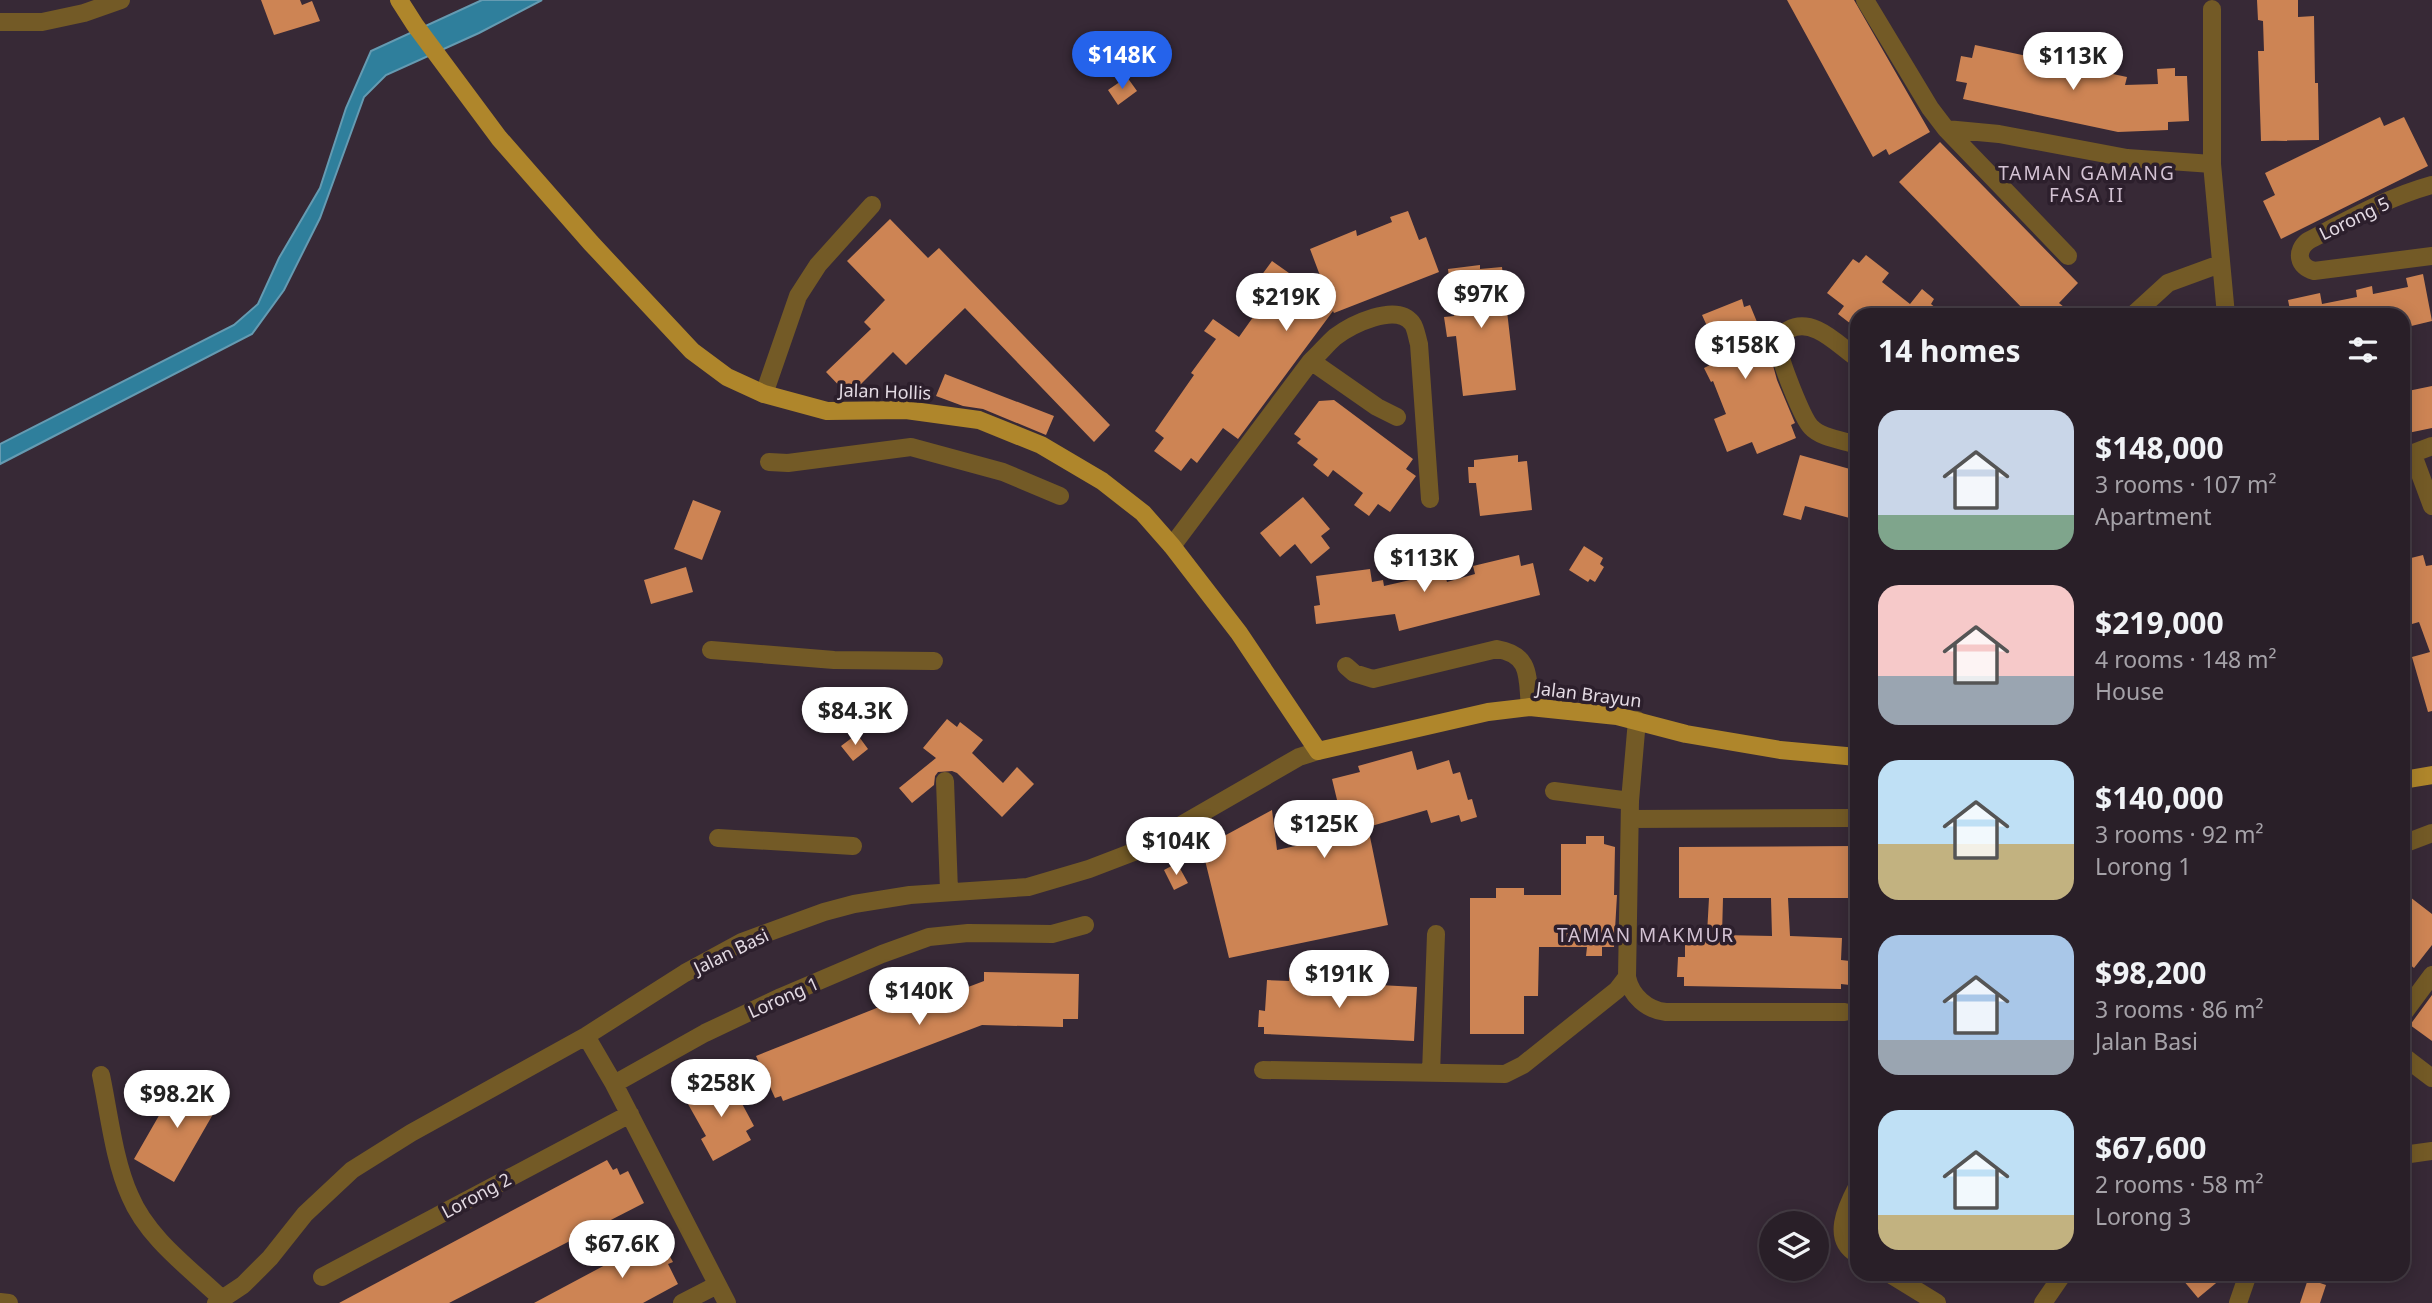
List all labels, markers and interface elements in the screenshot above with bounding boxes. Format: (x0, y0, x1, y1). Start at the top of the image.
pin: $148K (1073, 32, 1171, 91)
pin: $113K (2024, 32, 2122, 92)
text: $148K (1088, 38, 1156, 70)
text: $113K (2039, 39, 2107, 71)
district label: TAMAN GAMANG FASA II (1998, 160, 2176, 208)
street label: Lorong 5 (2315, 191, 2393, 245)
pin: $97K (1440, 270, 1522, 330)
pin: $219K (1237, 274, 1335, 333)
text: $97K (1454, 277, 1508, 309)
text: $219K (1252, 280, 1320, 312)
pin: $158K (1696, 322, 1794, 381)
text: $158K (1711, 328, 1779, 360)
text: 14 homes (1878, 330, 2021, 371)
icon: filters (2344, 331, 2382, 369)
street label: Jalan Hollis (836, 377, 932, 405)
text: $148,000 (2095, 427, 2224, 468)
icon: home (1934, 438, 2018, 522)
text: 3 rooms · 107 m² (2095, 468, 2277, 500)
text: Apartment (2095, 500, 2212, 532)
pin: $113K (1375, 534, 1473, 594)
text: $113K (1390, 541, 1458, 573)
text: $219,000 (2095, 602, 2224, 643)
icon: home (1934, 613, 2018, 697)
text: 4 rooms · 148 m² (2095, 643, 2277, 675)
street label: Jalan Brayun (1533, 675, 1643, 712)
text: House (2095, 675, 2164, 707)
pin: $84.3K (798, 688, 912, 747)
text: $84.3K (818, 694, 892, 726)
text: $140,000 (2095, 777, 2224, 818)
icon: home (1934, 788, 2018, 872)
pin: $125K (1275, 800, 1373, 860)
text: $125K (1290, 807, 1358, 839)
pin: $104K (1127, 818, 1225, 877)
text: 3 rooms · 92 m² (2095, 818, 2264, 850)
text: $104K (1142, 824, 1210, 856)
text: Lorong 1 (2095, 850, 2191, 882)
district label: TAMAN MAKMUR (1557, 922, 1735, 948)
street label: Jalan Basi (688, 923, 772, 980)
pin: $191K (1290, 950, 1388, 1010)
text: $98,200 (2095, 952, 2207, 993)
text: $191K (1305, 957, 1373, 989)
icon: home (1934, 963, 2018, 1047)
pin: $140K (870, 968, 968, 1027)
street label: Lorong 1 (744, 971, 822, 1023)
text: $140K (885, 974, 953, 1006)
text: 3 rooms · 86 m² (2095, 993, 2264, 1025)
text: Jalan Basi (2095, 1025, 2198, 1057)
pin: $258K (672, 1060, 770, 1119)
text: $258K (687, 1066, 755, 1098)
pin: $98.2K (120, 1070, 234, 1130)
text: $98.2K (140, 1077, 214, 1109)
text: $67,600 (2095, 1127, 2207, 1168)
icon: home (1934, 1138, 2018, 1222)
street label: Lorong 2 (437, 1167, 515, 1223)
text: 2 rooms · 58 m² (2095, 1168, 2264, 1200)
text: Lorong 3 (2095, 1200, 2191, 1232)
map controls (1759, 1211, 1829, 1281)
button: layers (1759, 1211, 1829, 1281)
pin: $67.6K (565, 1220, 679, 1280)
text: $67.6K (585, 1227, 659, 1259)

